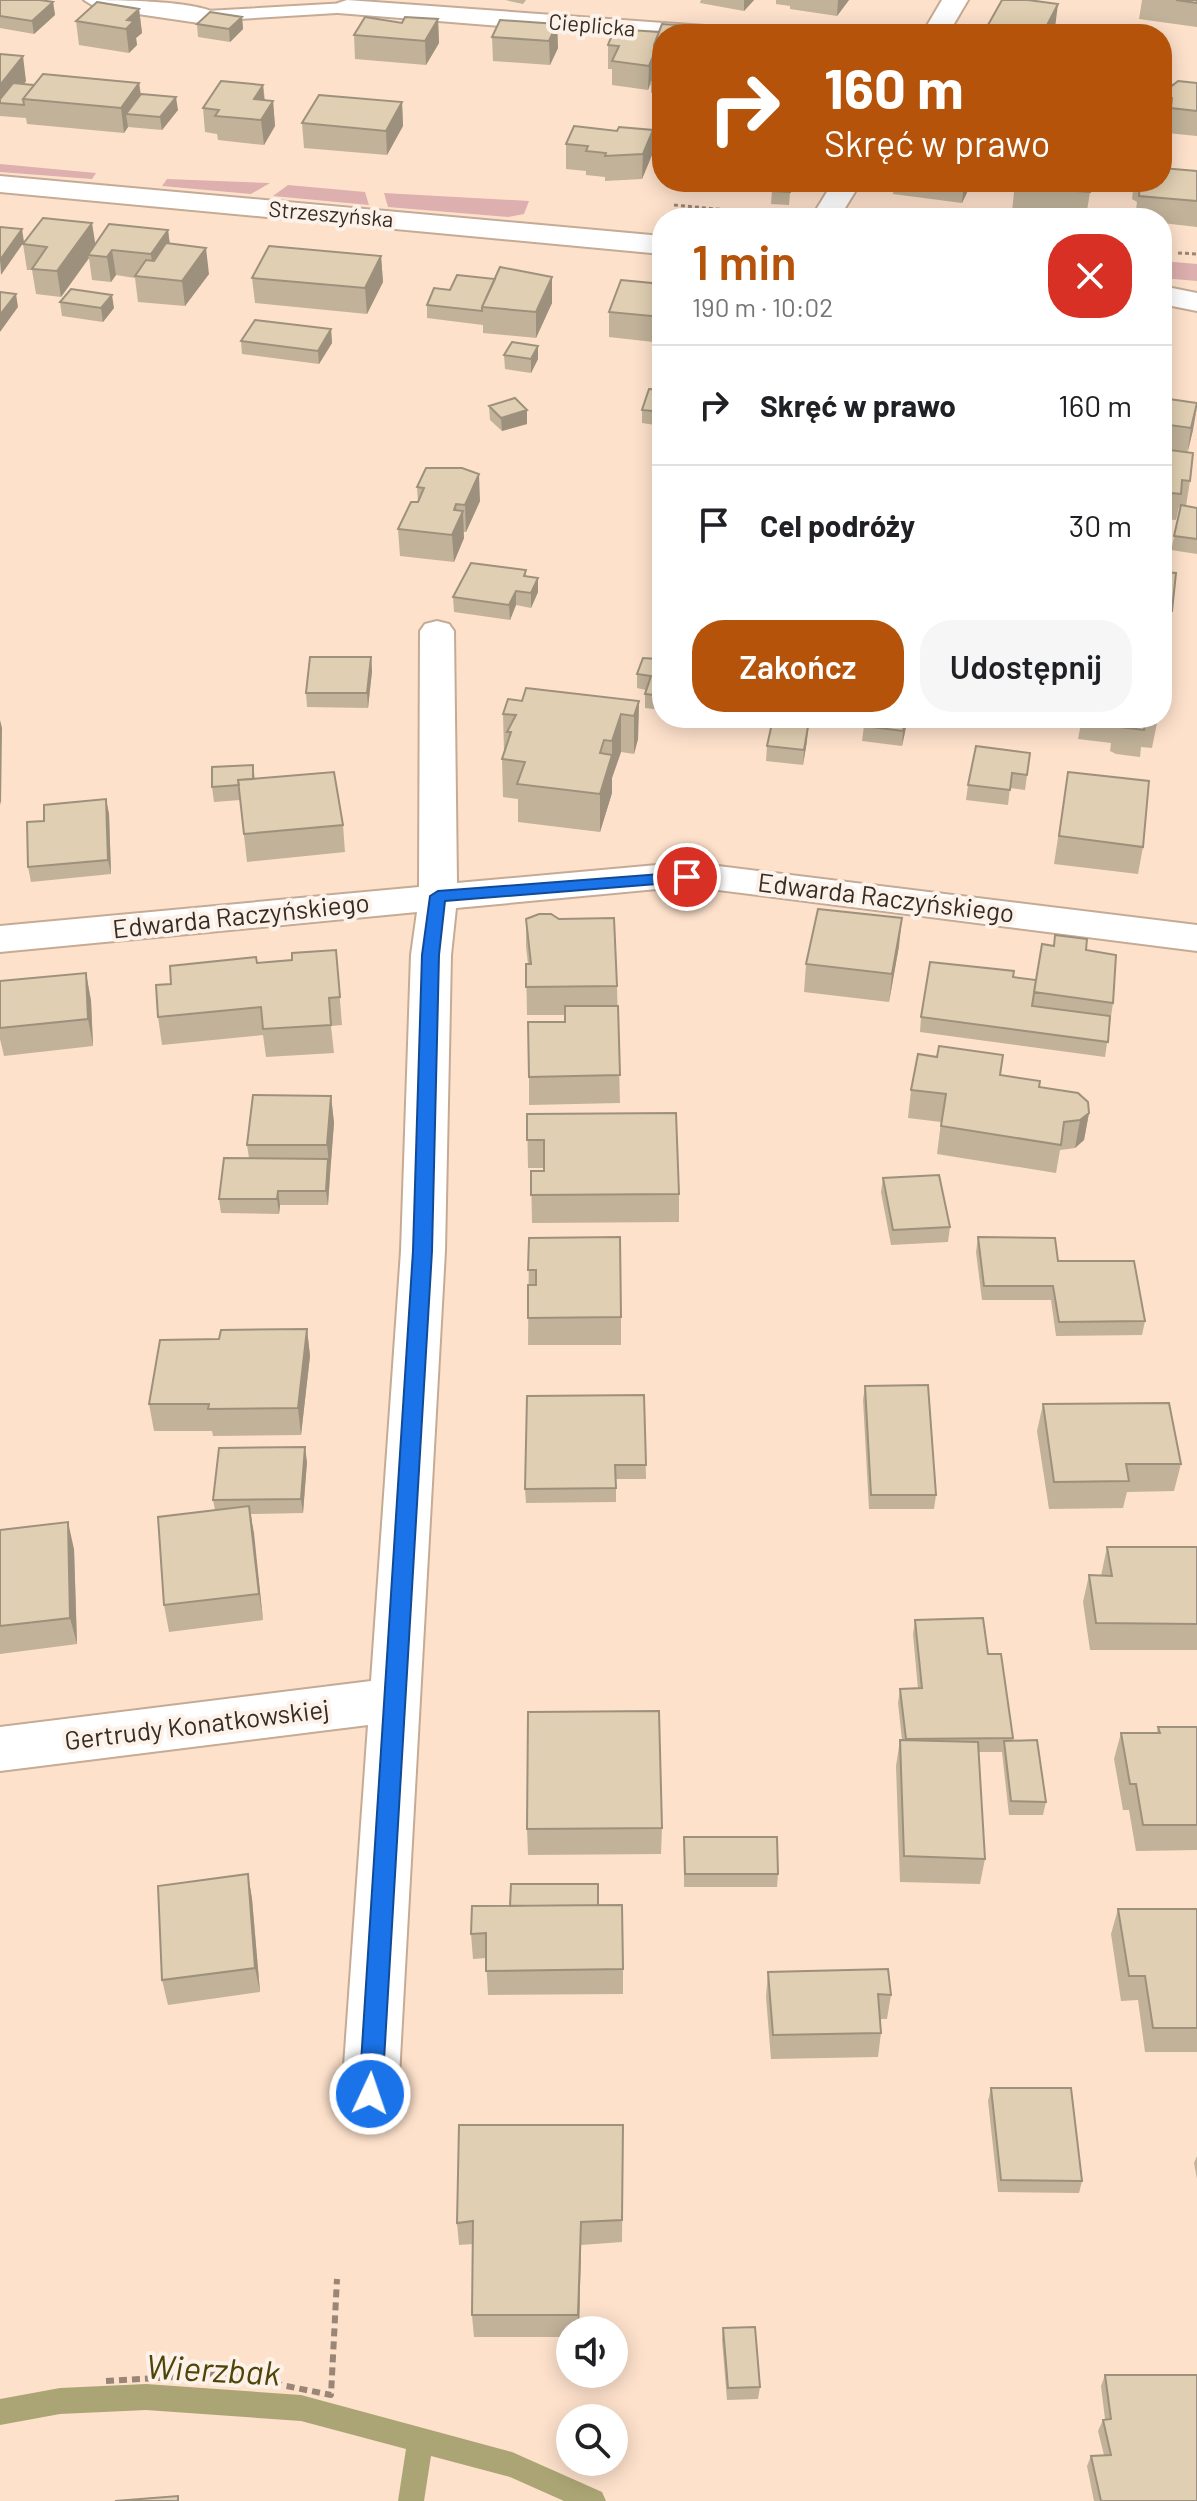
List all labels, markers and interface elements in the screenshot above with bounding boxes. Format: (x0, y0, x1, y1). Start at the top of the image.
street label: Cieplicka (548, 7, 637, 41)
text: 160 m (824, 53, 964, 120)
icon: right (692, 56, 796, 160)
text: Skręć w prawo (824, 121, 1050, 164)
street label: Strzeszyńska (268, 195, 395, 231)
text: 1 min (692, 232, 797, 290)
button: close (1048, 234, 1132, 318)
text: 190 m · 10:02 (692, 291, 833, 322)
icon: right (692, 383, 736, 427)
text: Skręć w prawo (760, 387, 956, 423)
text: 160 m (1058, 387, 1132, 423)
icon: arrive (692, 503, 736, 547)
text: Cel podróży (760, 507, 915, 543)
text: 30 m (1069, 507, 1132, 543)
button: Zakończ (692, 620, 904, 712)
button: Udostępnij (920, 620, 1132, 712)
pin (653, 843, 721, 911)
icon: arrive (665, 855, 709, 899)
street label: Edwarda Raczyńskiego (756, 865, 1016, 928)
street label: Edwarda Raczyńskiego (111, 886, 371, 943)
street label: Gertrudy Konatkowskiej (63, 1692, 331, 1755)
position arrow (328, 2052, 412, 2136)
map controls (556, 2316, 628, 2476)
button: sound (556, 2316, 628, 2388)
water label: Wierzbak (145, 2345, 282, 2393)
button: search (556, 2404, 628, 2476)

